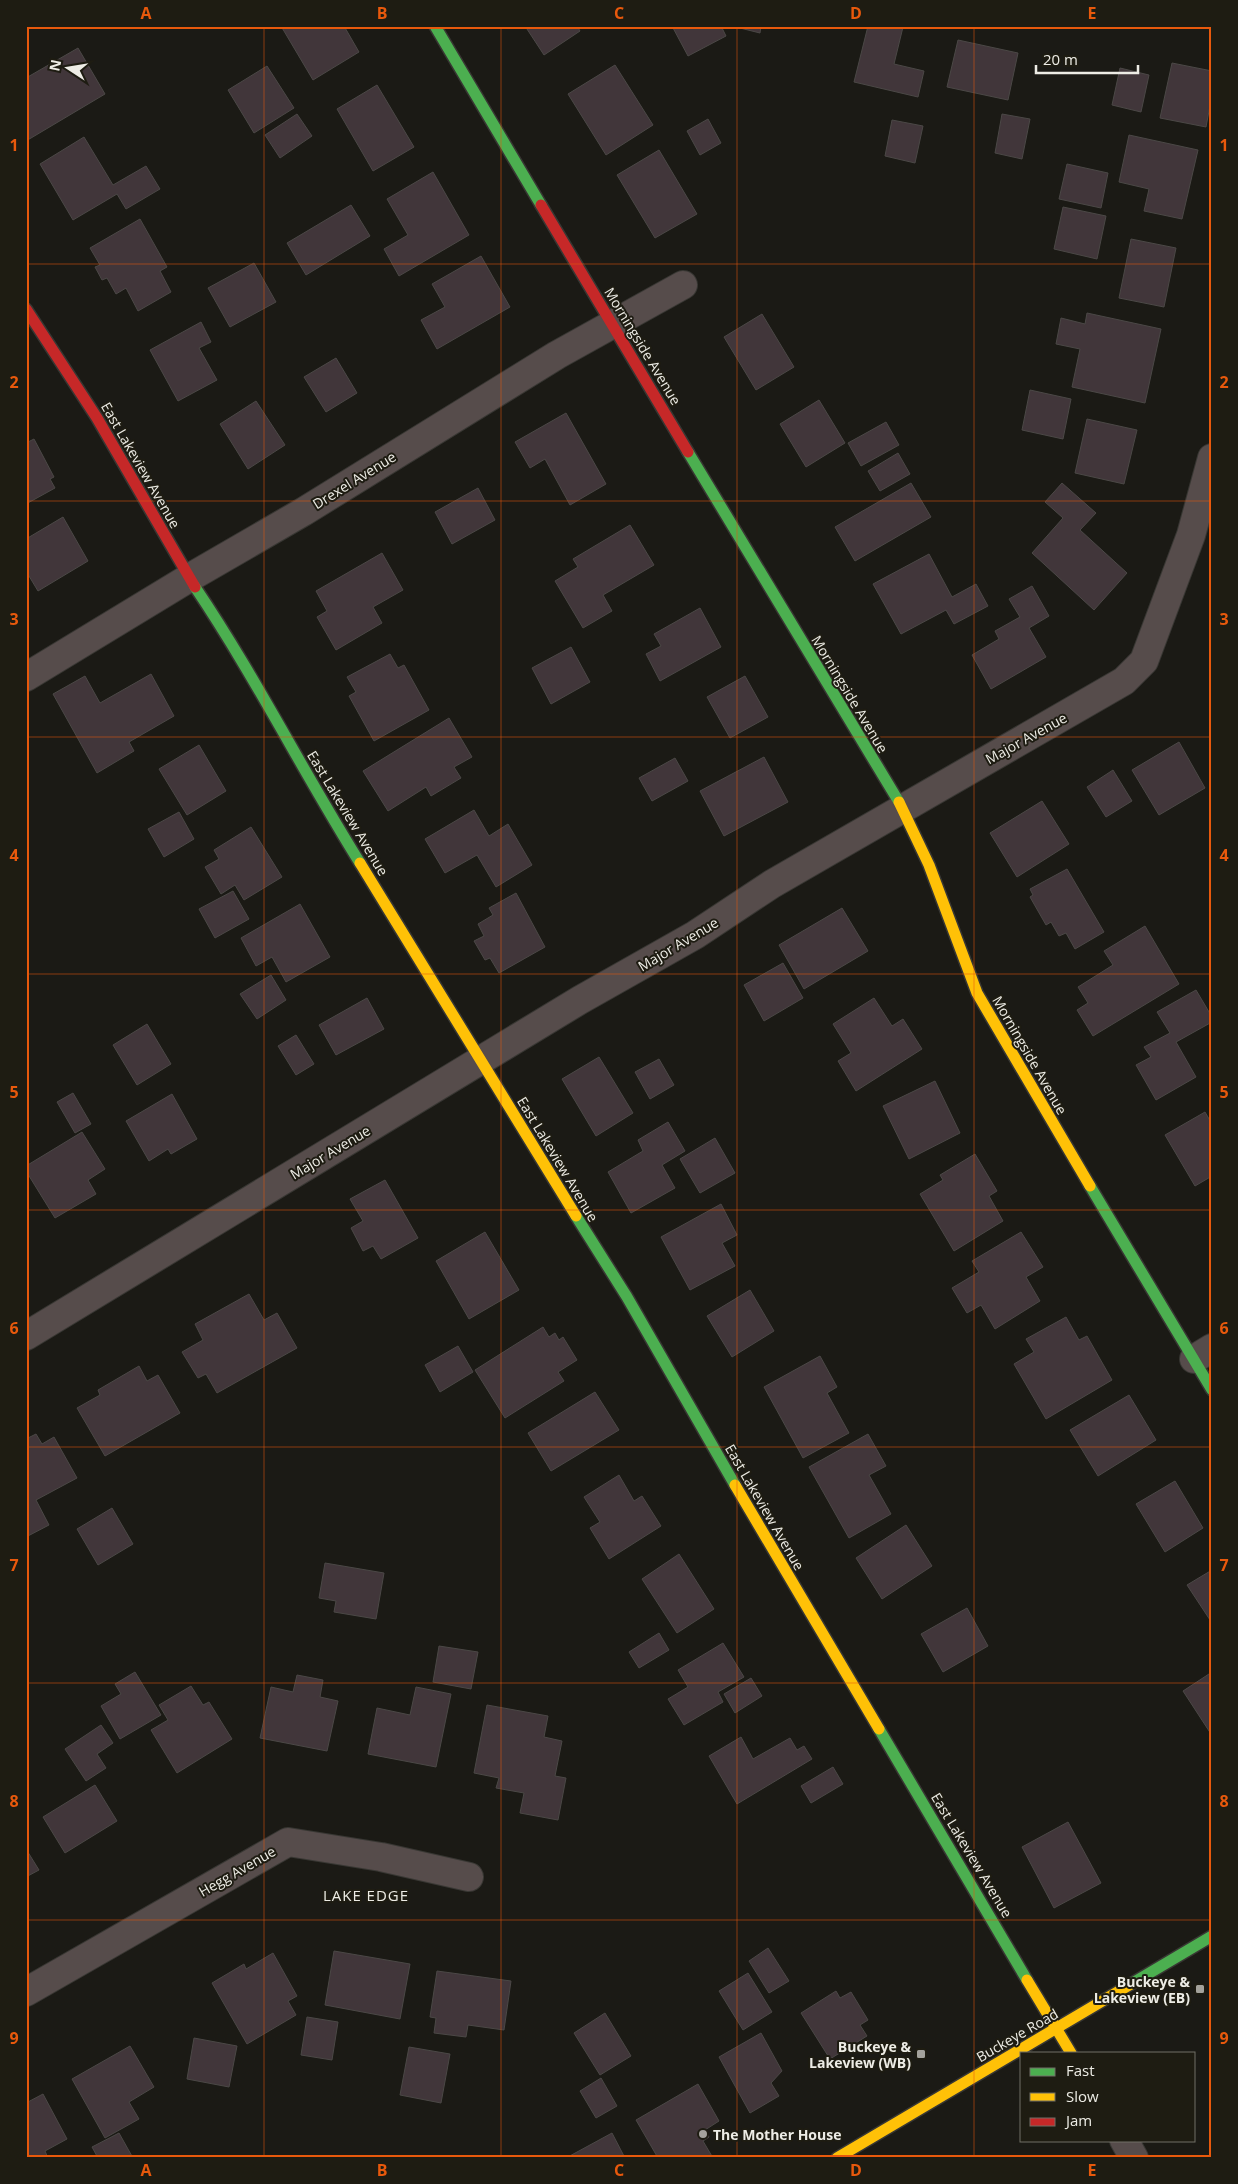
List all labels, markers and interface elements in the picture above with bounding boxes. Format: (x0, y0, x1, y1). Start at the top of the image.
text: A (140, 2, 152, 24)
text: B (377, 2, 387, 24)
text: C (614, 2, 624, 24)
text: D (850, 2, 862, 24)
text: E (1088, 2, 1097, 24)
north arrow (42, 42, 92, 92)
scale bar (1036, 42, 1138, 74)
text: 20 m (1043, 49, 1078, 69)
text: N (44, 58, 65, 73)
text: 1 (9, 134, 19, 156)
text: 1 (1219, 134, 1229, 156)
street label: Morningside Avenue (600, 284, 686, 408)
text: 2 (9, 371, 19, 393)
text: 2 (1219, 371, 1229, 393)
street label: East Lakeview Avenue (97, 398, 185, 532)
street label: Drexel Avenue (309, 447, 399, 513)
text: 3 (9, 608, 19, 630)
text: 3 (1219, 608, 1229, 630)
street label: Morningside Avenue (807, 632, 893, 756)
street label: Major Avenue (982, 708, 1070, 768)
street label: East Lakeview Avenue (303, 747, 393, 879)
text: 4 (9, 844, 19, 866)
text: 4 (1219, 844, 1229, 866)
street label: Major Avenue (634, 913, 722, 975)
street label: Morningside Avenue (988, 992, 1072, 1118)
text: 5 (9, 1081, 19, 1103)
text: 5 (1219, 1081, 1229, 1103)
street label: East Lakeview Avenue (513, 1093, 603, 1225)
street label: Major Avenue (286, 1121, 374, 1183)
text: 6 (9, 1317, 19, 1339)
text: 6 (1219, 1317, 1229, 1339)
street label: East Lakeview Avenue (721, 1440, 809, 1574)
text: 7 (9, 1554, 19, 1576)
text: 7 (1219, 1554, 1229, 1576)
street label: East Lakeview Avenue (927, 1789, 1017, 1921)
text: 8 (9, 1790, 19, 1812)
text: 8 (1219, 1790, 1229, 1812)
street label: Hegg Avenue (195, 1841, 279, 1901)
district label: LAKE EDGE (323, 1885, 409, 1905)
place label: Buckeye & Lakeview (EB) (1094, 1972, 1190, 2007)
marker: Buckeye & Lakeview (EB) (1194, 1983, 1206, 1995)
street label: Buckeye Road (973, 2004, 1061, 2066)
text: 9 (9, 2027, 19, 2049)
text: 9 (1219, 2027, 1229, 2049)
place label: Buckeye & Lakeview (WB) (809, 2037, 911, 2072)
marker: Buckeye & Lakeview (WB) (915, 2048, 927, 2060)
legend (1020, 2052, 1196, 2142)
text: Fast (1066, 2060, 1095, 2080)
text: Slow (1066, 2086, 1099, 2106)
text: Jam (1064, 2110, 1092, 2130)
place label: The Mother House (713, 2125, 841, 2144)
marker: The Mother House (697, 2128, 709, 2140)
text: A (140, 2159, 152, 2181)
text: B (377, 2159, 387, 2181)
text: C (614, 2159, 624, 2181)
text: D (850, 2159, 862, 2181)
text: E (1088, 2159, 1097, 2181)

